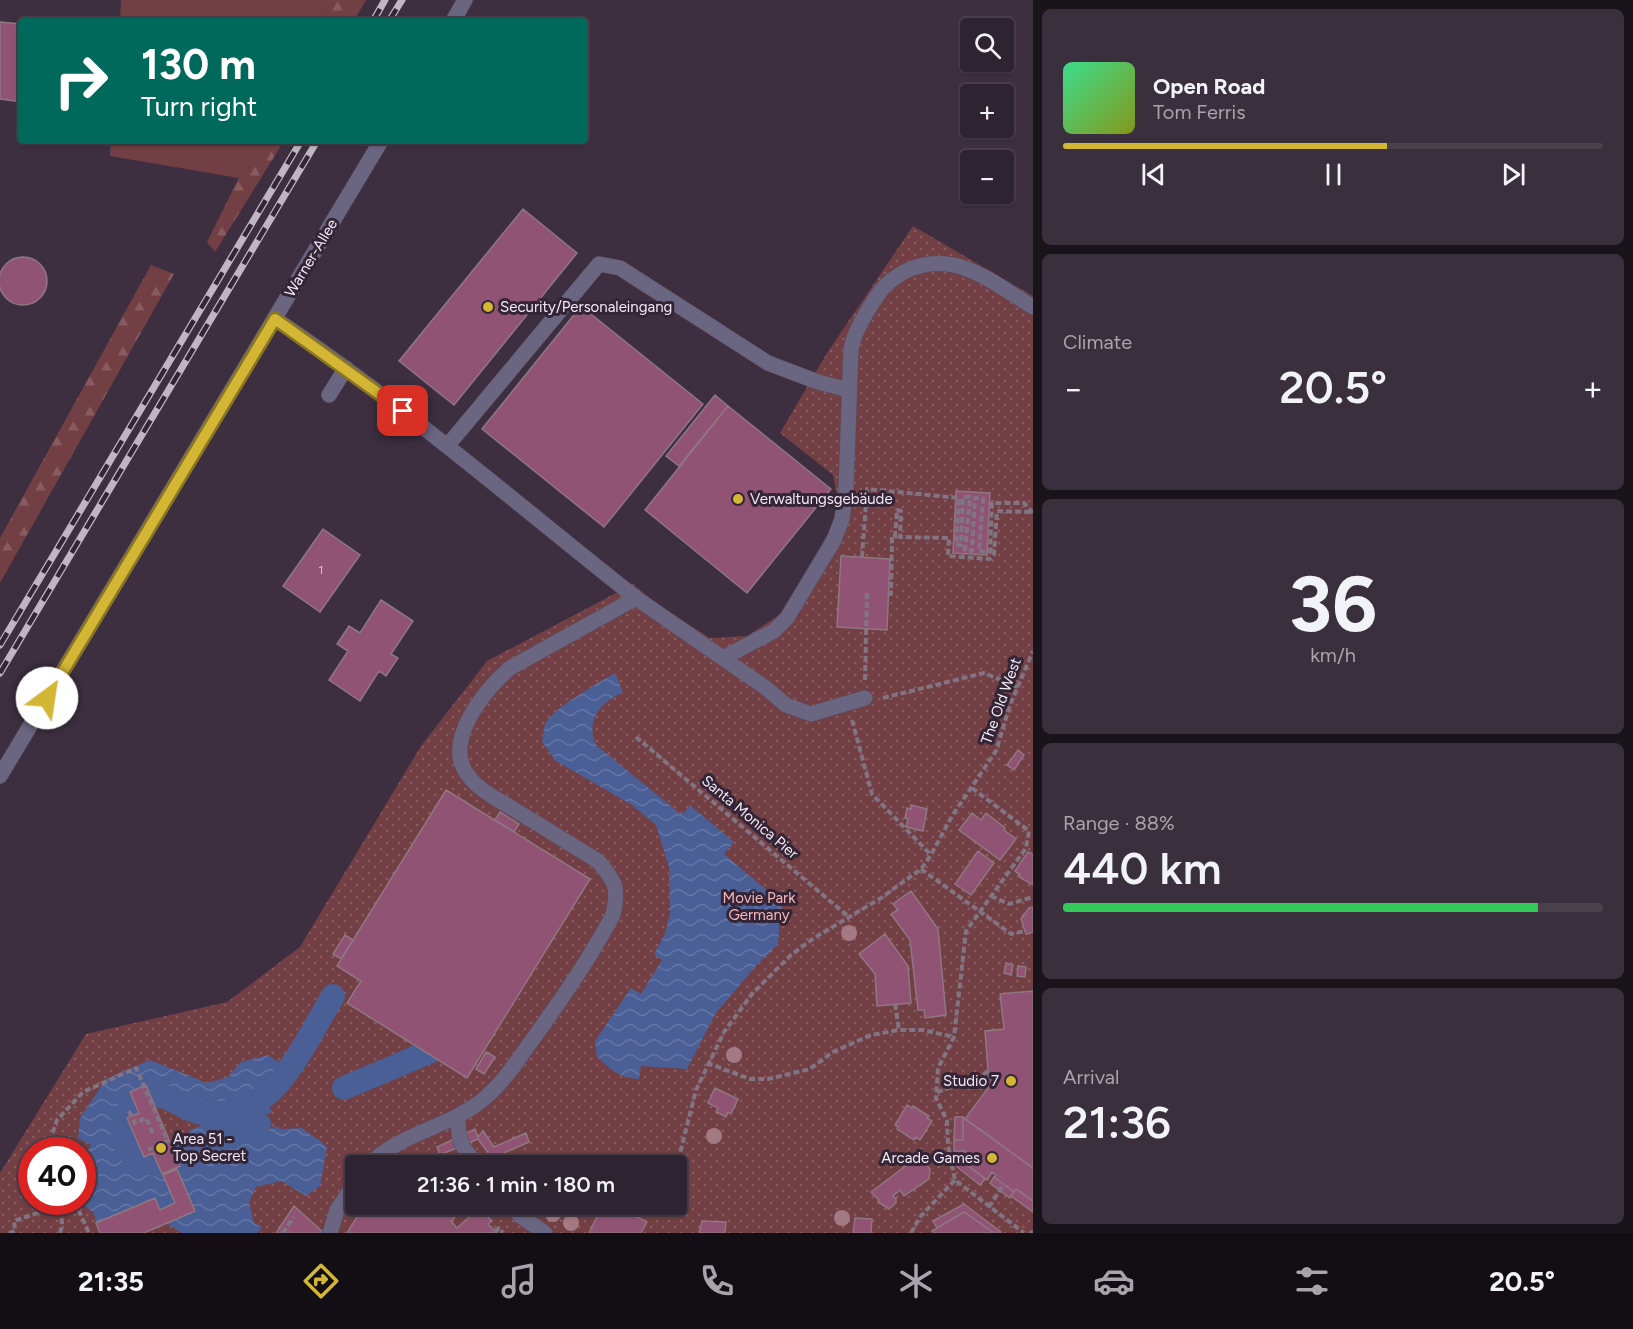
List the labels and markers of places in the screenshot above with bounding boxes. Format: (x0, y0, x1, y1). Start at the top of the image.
place label: Security/Personaleingang (500, 298, 672, 316)
marker: Security/Personaleingang (481, 300, 495, 314)
pin (377, 385, 428, 436)
place label: Verwaltungsgebäude (750, 490, 893, 508)
marker: Verwaltungsgebäude (731, 492, 745, 506)
place label: Studio 7 (943, 1072, 999, 1090)
marker: Studio 7 (1004, 1074, 1018, 1088)
place label: Area 51 - Top Secret (173, 1130, 246, 1165)
marker: Area 51 - Top Secret (154, 1141, 168, 1155)
place label: Arcade Games (881, 1149, 980, 1167)
marker: Arcade Games (985, 1151, 999, 1165)

